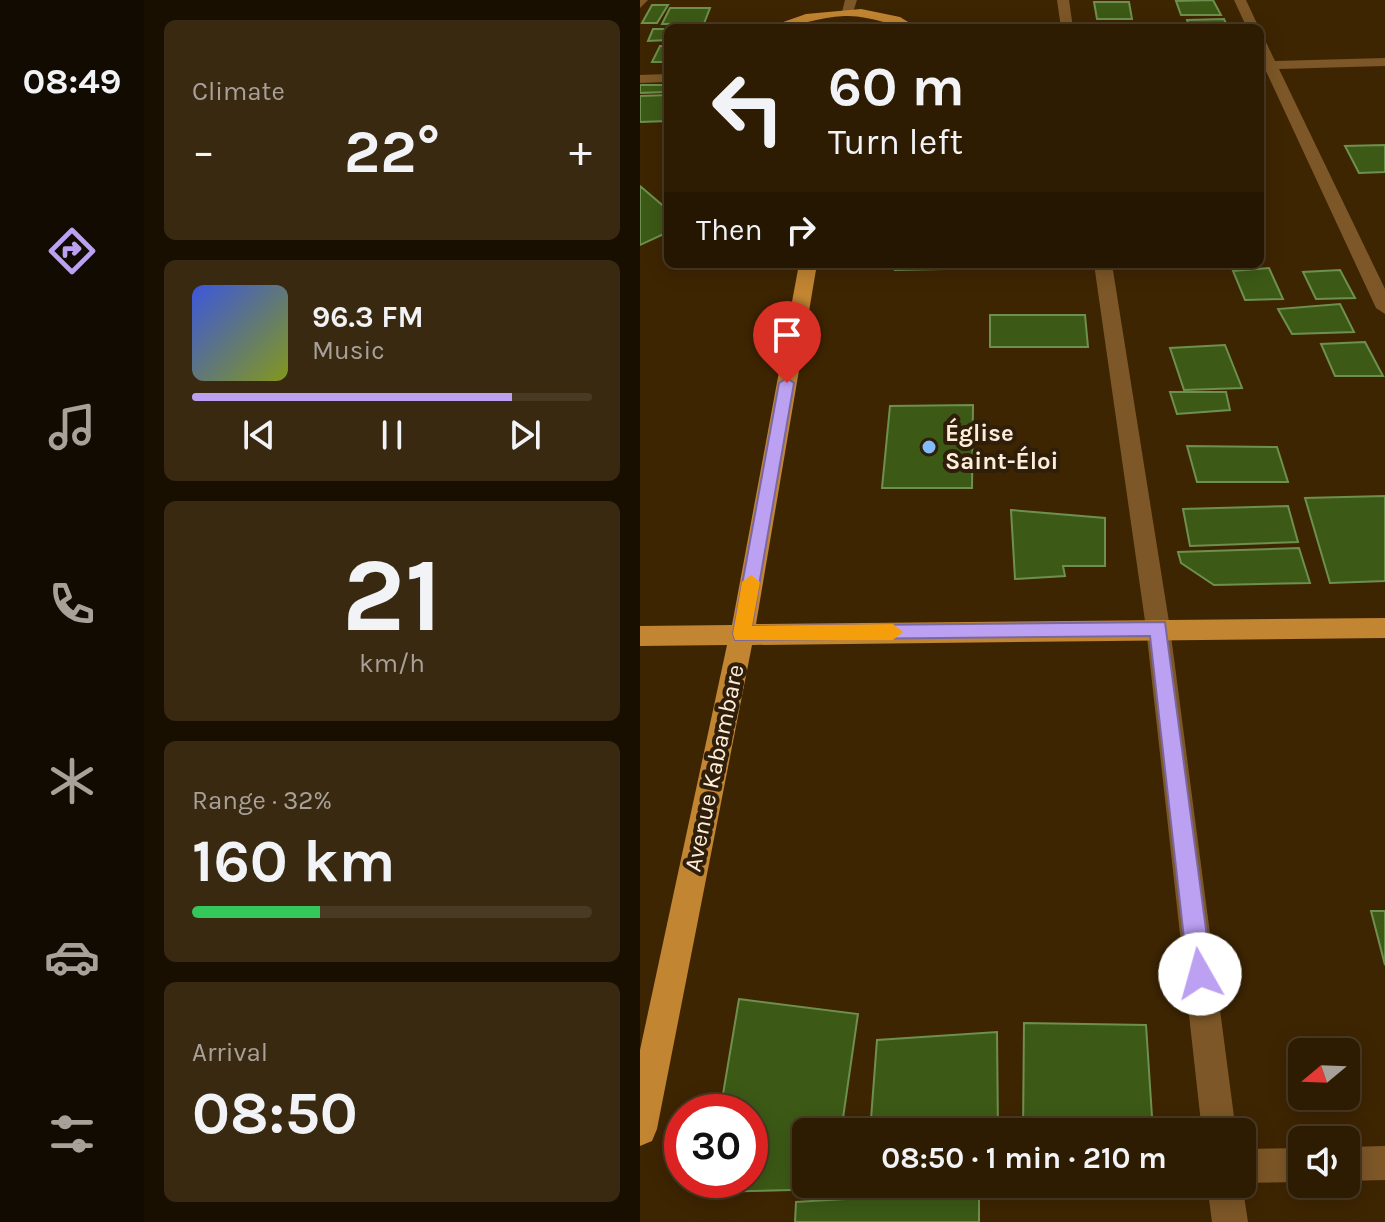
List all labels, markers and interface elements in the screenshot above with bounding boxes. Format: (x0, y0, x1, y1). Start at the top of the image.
text: 60 m (828, 54, 965, 119)
icon: left (696, 56, 800, 160)
text: 08:49 (22, 60, 122, 102)
text: Climate (192, 76, 285, 107)
text: 22° (344, 117, 440, 187)
text: Turn left (828, 121, 963, 163)
text: − (192, 126, 215, 177)
text: + (569, 126, 592, 177)
icon: right (779, 208, 823, 252)
text: Then (696, 212, 763, 248)
icon: directions (44, 223, 100, 279)
text: 96.3 FM (312, 299, 424, 335)
pin (753, 301, 821, 383)
icon: arrive (765, 313, 809, 357)
text: Music (312, 335, 385, 366)
icon: music (44, 399, 100, 455)
icon: previous (237, 413, 281, 457)
icon: pause (370, 413, 414, 457)
icon: next (503, 413, 547, 457)
place label: Église Saint-Éloi (945, 417, 1058, 475)
marker: Église Saint-Éloi (920, 438, 938, 456)
text: 21 (342, 535, 442, 656)
icon: phone (44, 576, 100, 632)
text: km/h (359, 648, 425, 679)
street label: Avenue Kabambare (678, 662, 750, 874)
icon: climate (44, 753, 100, 809)
text: Range · 32% (192, 785, 332, 816)
text: 160 km (192, 826, 395, 896)
icon: car (44, 929, 100, 985)
position arrow (1158, 932, 1242, 1016)
text: Arrival (192, 1037, 268, 1068)
north arrow (1288, 1038, 1360, 1110)
map controls (1288, 1038, 1360, 1198)
text: 08:50 (192, 1078, 358, 1148)
speed limit sign: 30 (664, 1094, 768, 1198)
icon: filters (44, 1106, 100, 1162)
button: sound (1288, 1126, 1360, 1198)
text: 08:50 · 1 min · 210 m (881, 1140, 1167, 1176)

